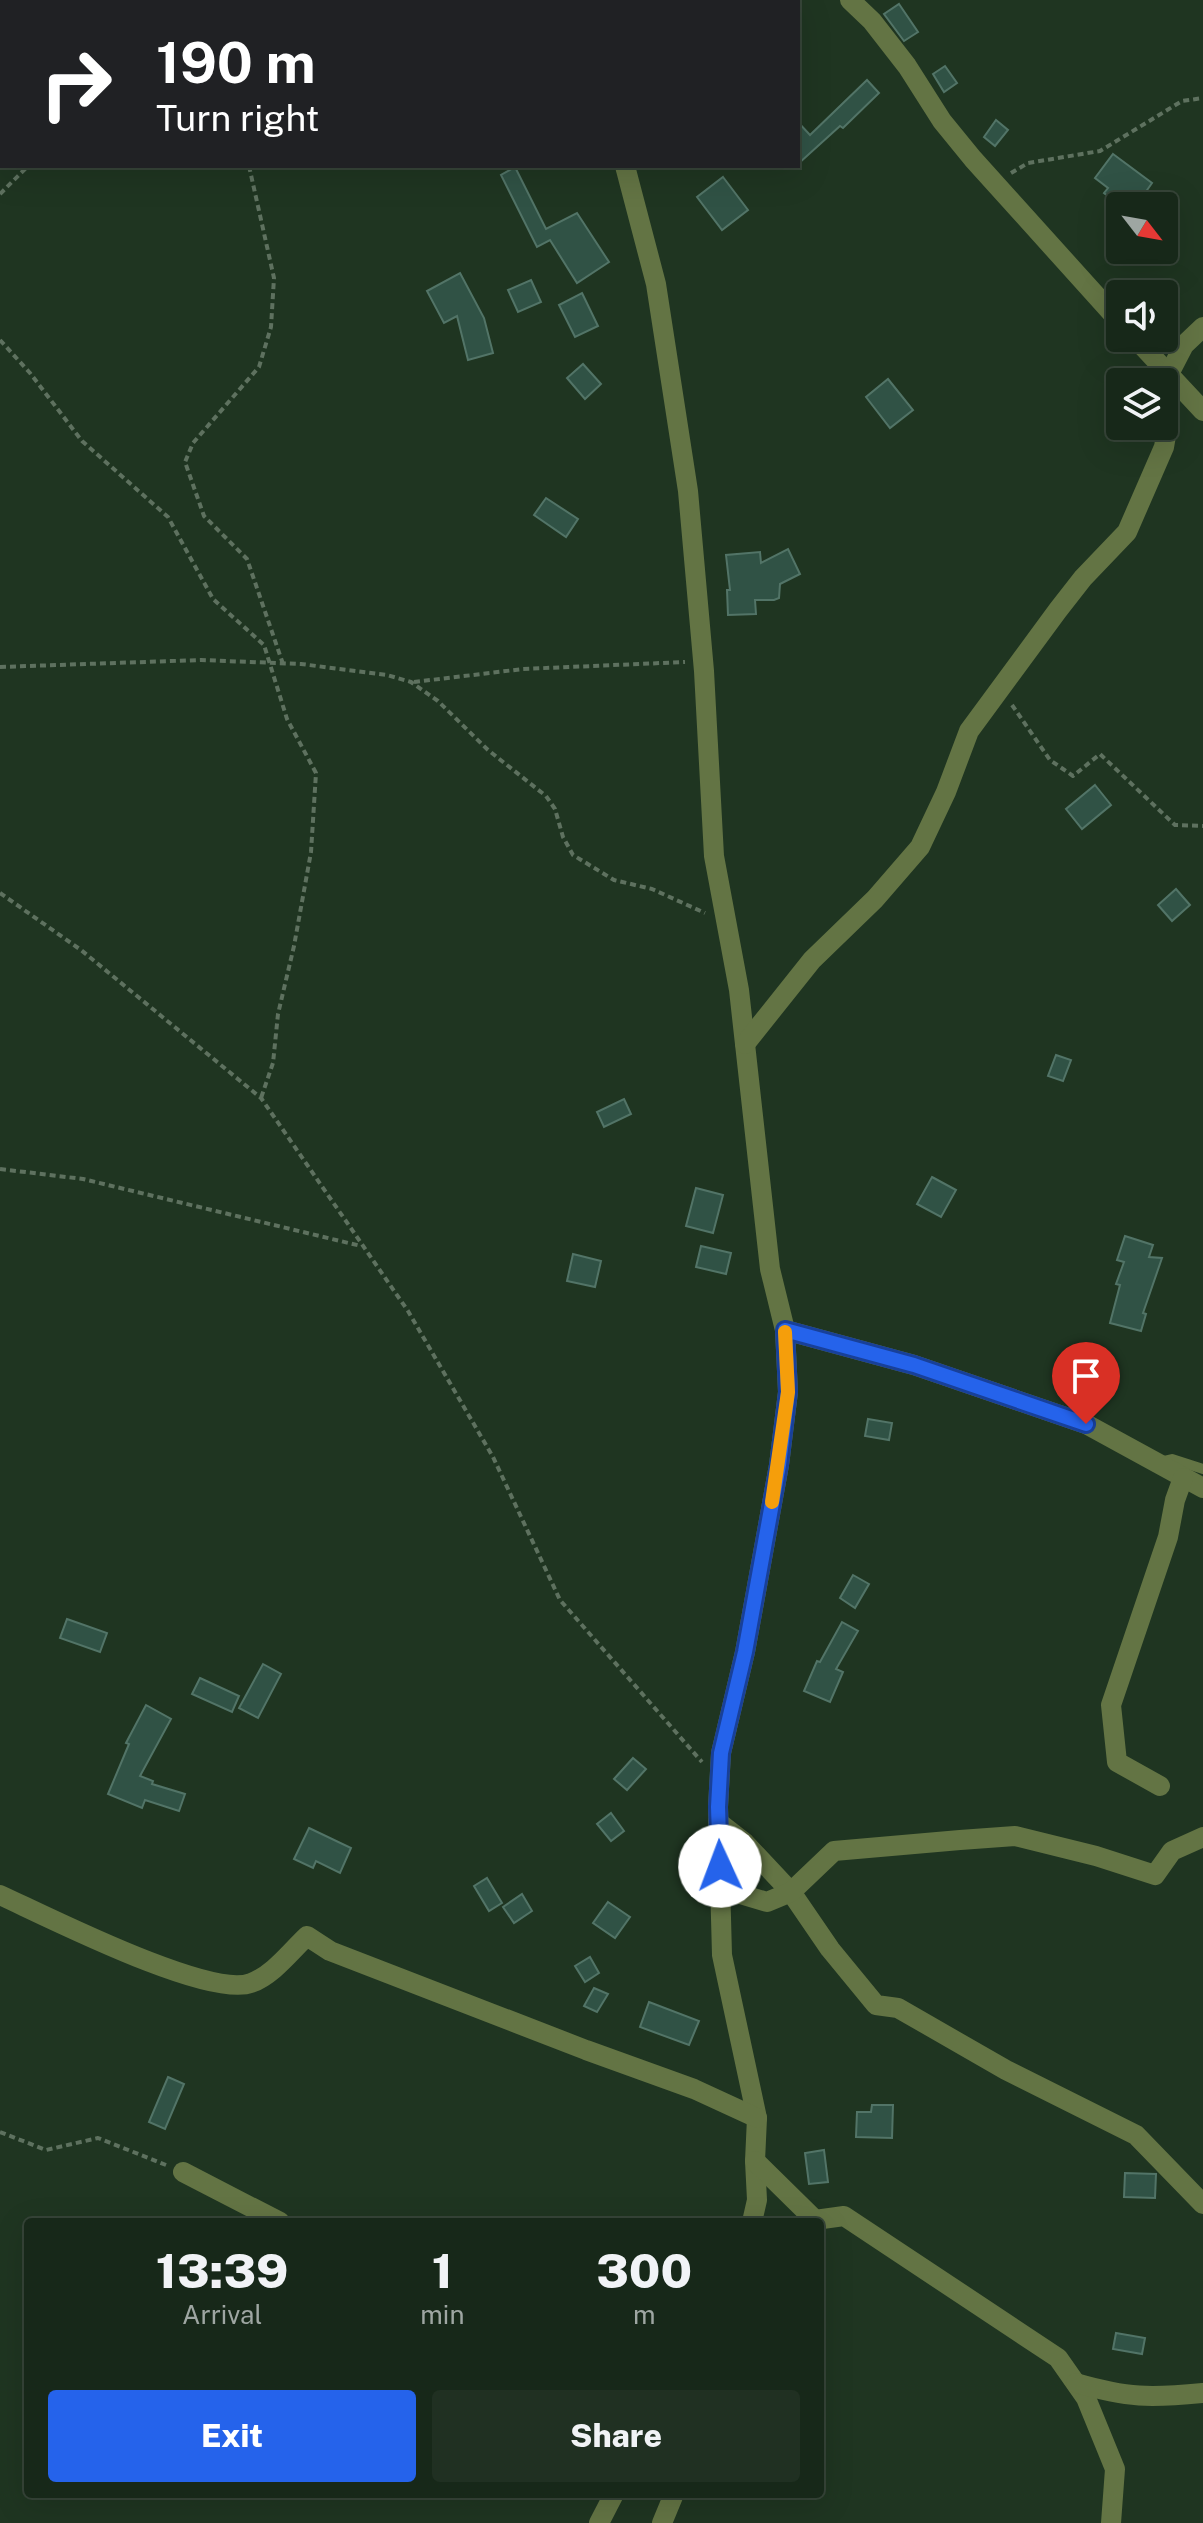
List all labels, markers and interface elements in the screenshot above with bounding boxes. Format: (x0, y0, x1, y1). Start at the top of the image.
text: 190 m (156, 30, 316, 96)
icon: right (24, 32, 128, 136)
text: Turn right (156, 97, 319, 139)
north arrow (1106, 192, 1178, 264)
map controls (1106, 192, 1178, 440)
button: sound (1106, 280, 1178, 352)
button: layers (1106, 368, 1178, 440)
pin (1052, 1342, 1120, 1424)
icon: arrive (1064, 1354, 1108, 1398)
position arrow (678, 1824, 762, 1908)
text: 13:39 (156, 2242, 288, 2299)
text: 1 (432, 2242, 453, 2299)
text: 300 (596, 2242, 692, 2299)
text: Arrival (182, 2299, 262, 2330)
text: min (420, 2299, 464, 2330)
text: m (633, 2299, 655, 2330)
button: Exit (48, 2390, 416, 2482)
button: Share (432, 2390, 800, 2482)

